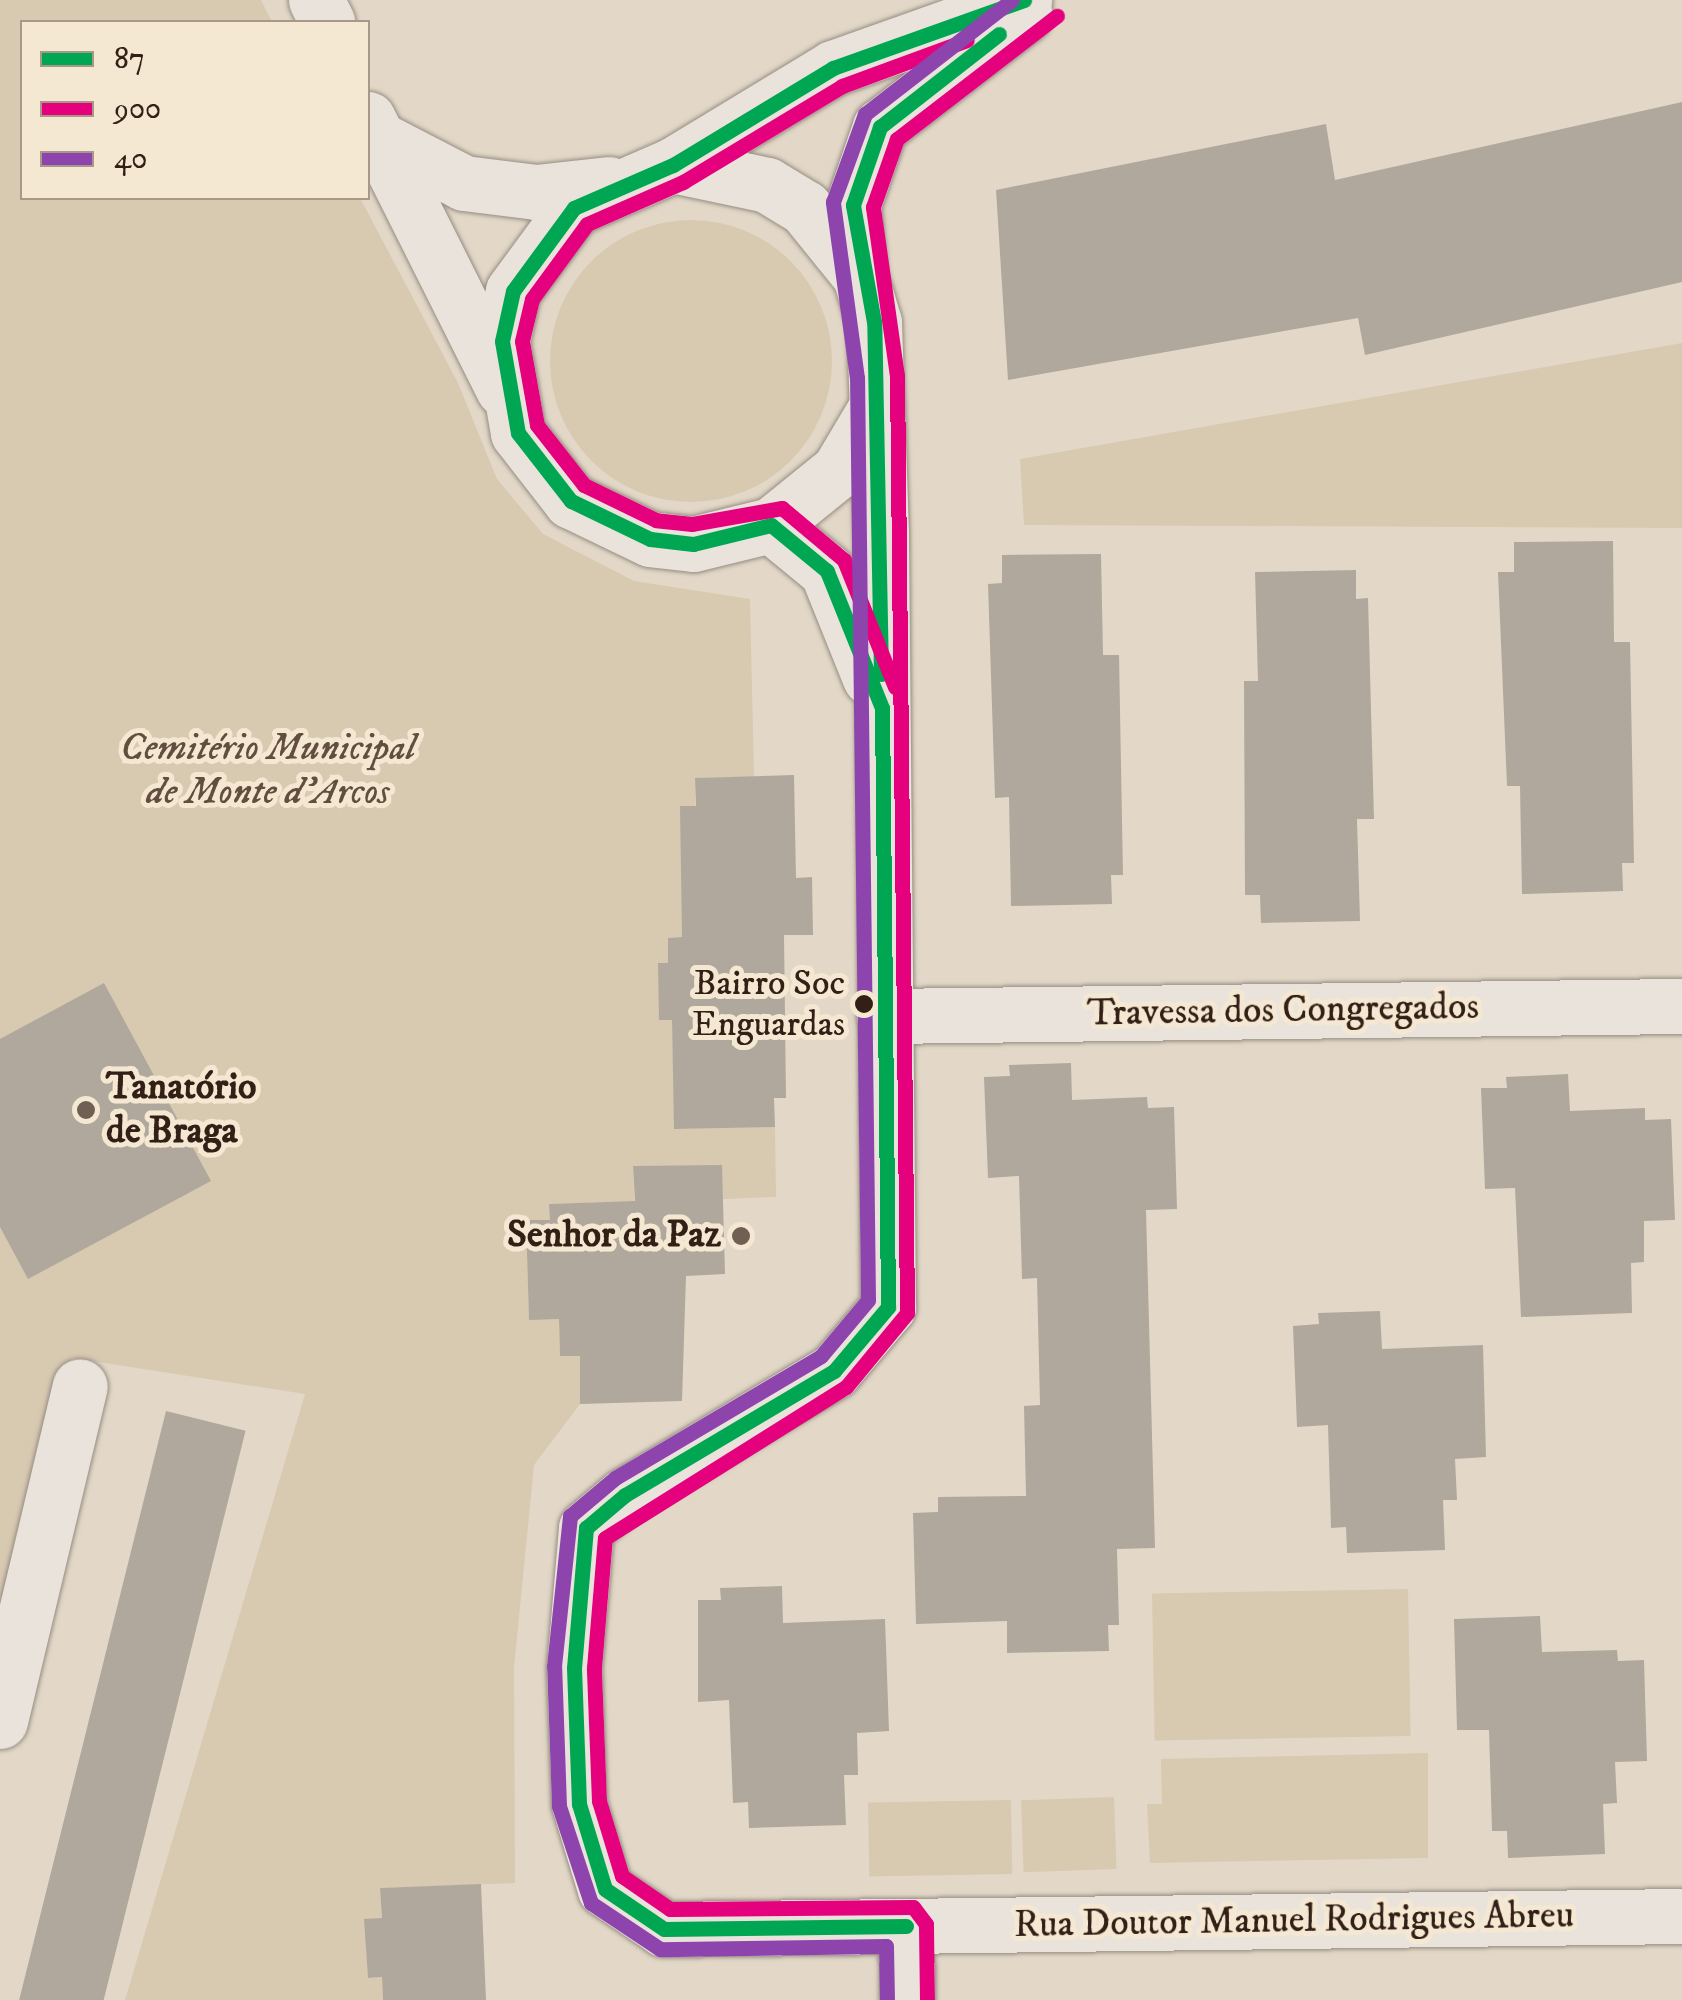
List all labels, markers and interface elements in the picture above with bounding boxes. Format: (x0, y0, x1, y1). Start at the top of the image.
legend (20, 20, 370, 200)
text: 87 (114, 41, 145, 78)
text: 900 (114, 91, 161, 128)
text: 40 (114, 141, 147, 178)
park label: Cemitério Municipal de Monte d'Arcos (120, 726, 416, 816)
place label: Bairro Soc Enguardas (692, 961, 845, 1046)
street label: Travessa dos Congregados (1087, 985, 1479, 1037)
marker: Bairro Soc Enguardas (854, 994, 874, 1014)
place label: Tanatório de Braga (106, 1065, 256, 1154)
marker: Tanatório de Braga (75, 1099, 97, 1121)
place label: Senhor da Paz (507, 1213, 721, 1259)
marker: Senhor da Paz (730, 1225, 752, 1247)
street label: Rua Doutor Manuel Rodrigues Abreu (1014, 1893, 1574, 1949)

